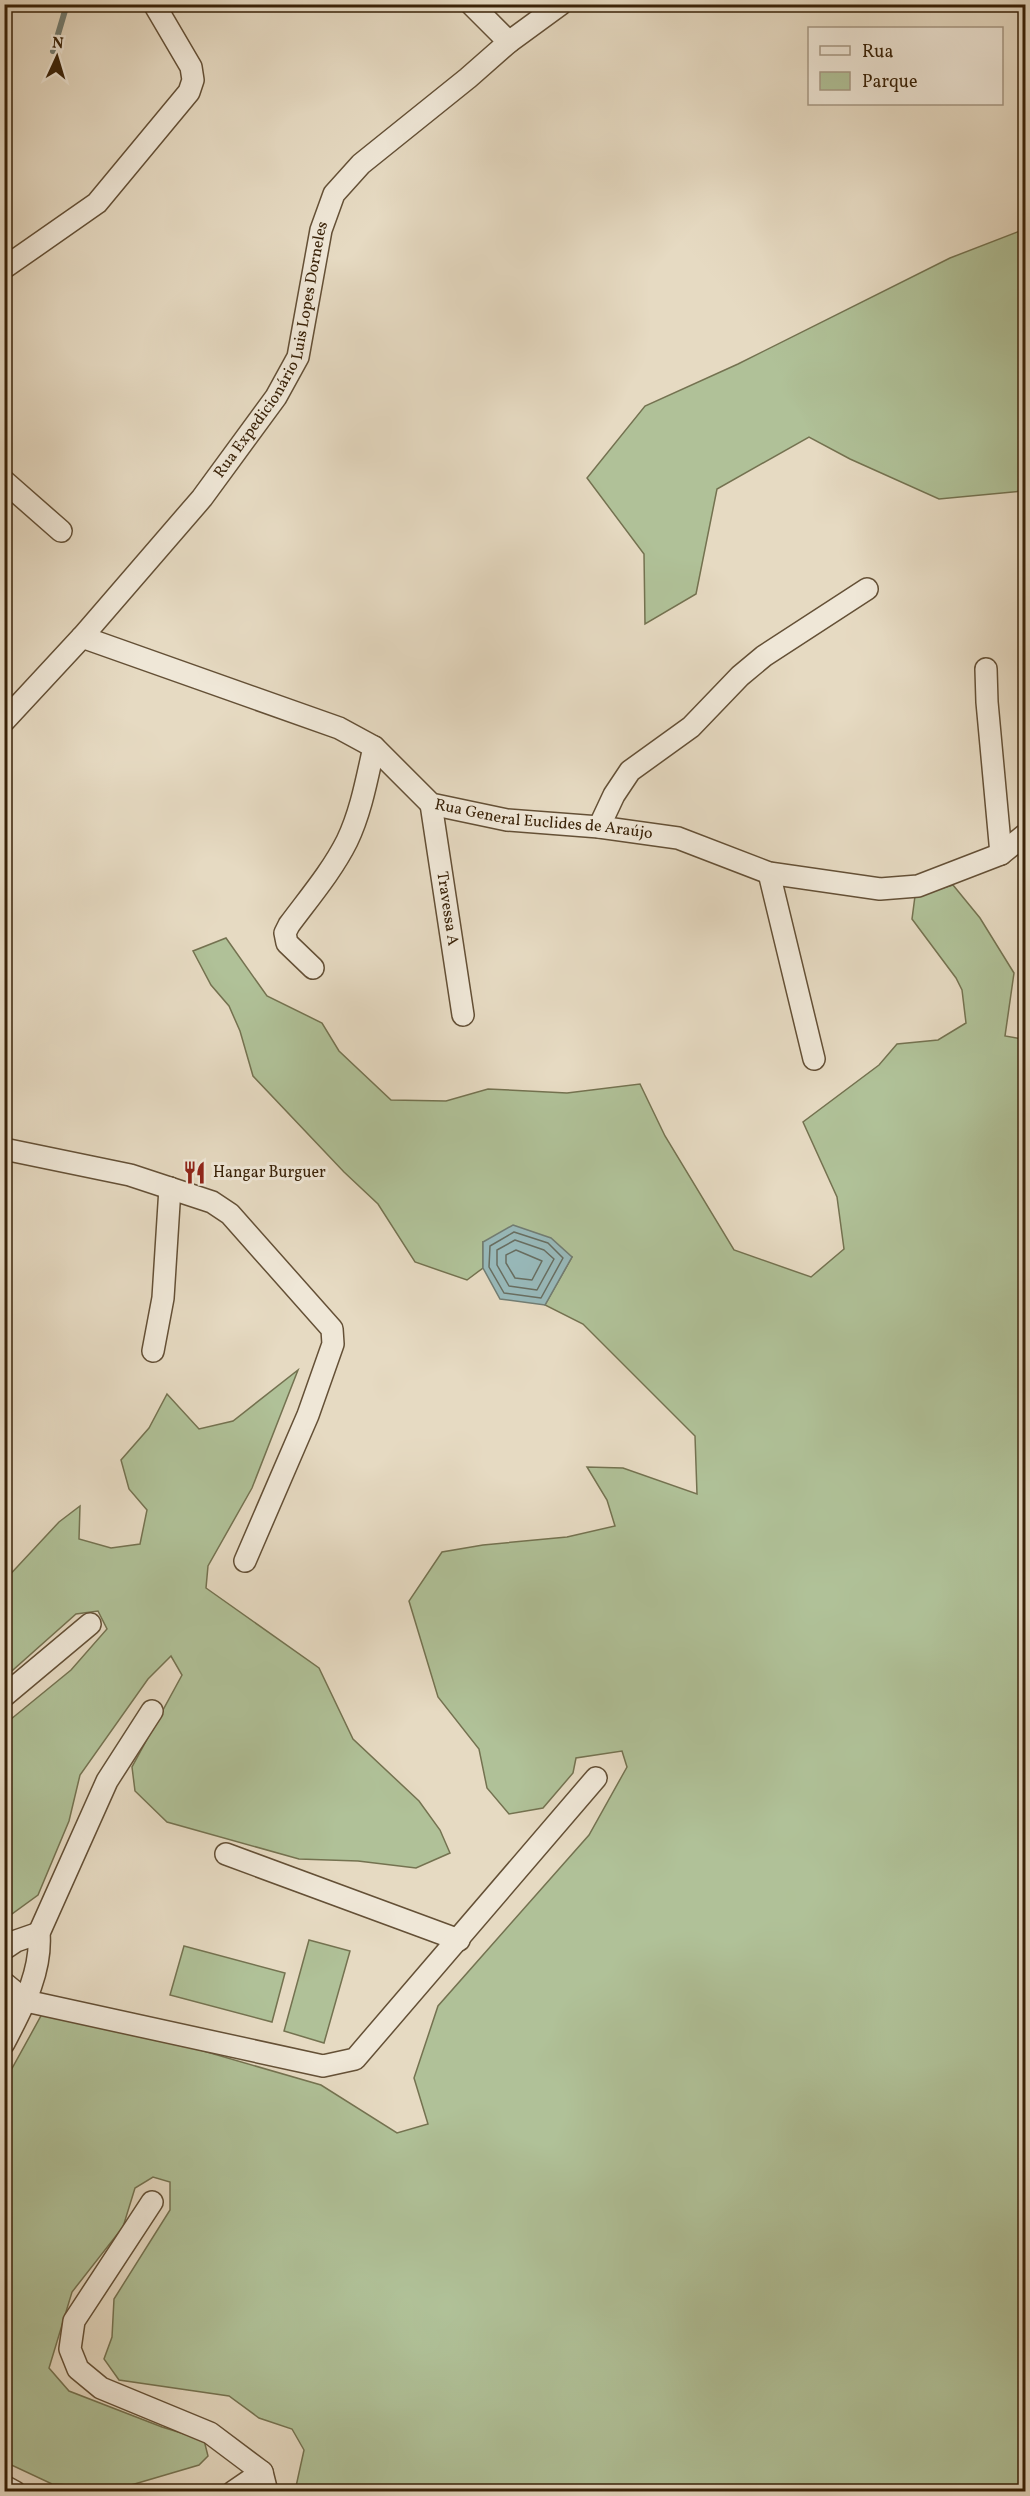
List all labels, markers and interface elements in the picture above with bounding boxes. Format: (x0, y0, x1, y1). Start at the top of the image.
north arrow (27, 27, 87, 87)
legend (808, 27, 1003, 105)
text: N (51, 33, 65, 55)
text: Rua (862, 40, 893, 65)
text: Parque (862, 70, 917, 95)
street label: Rua Expedicionário Luis Lopes Dorneles (209, 218, 334, 483)
street label: Rua General Euclides de Araújo (433, 794, 654, 845)
street label: Travessa A (430, 870, 463, 948)
restaurant icon: Hangar Burguer (182, 1160, 208, 1186)
place label: Hangar Burguer (213, 1162, 326, 1184)

